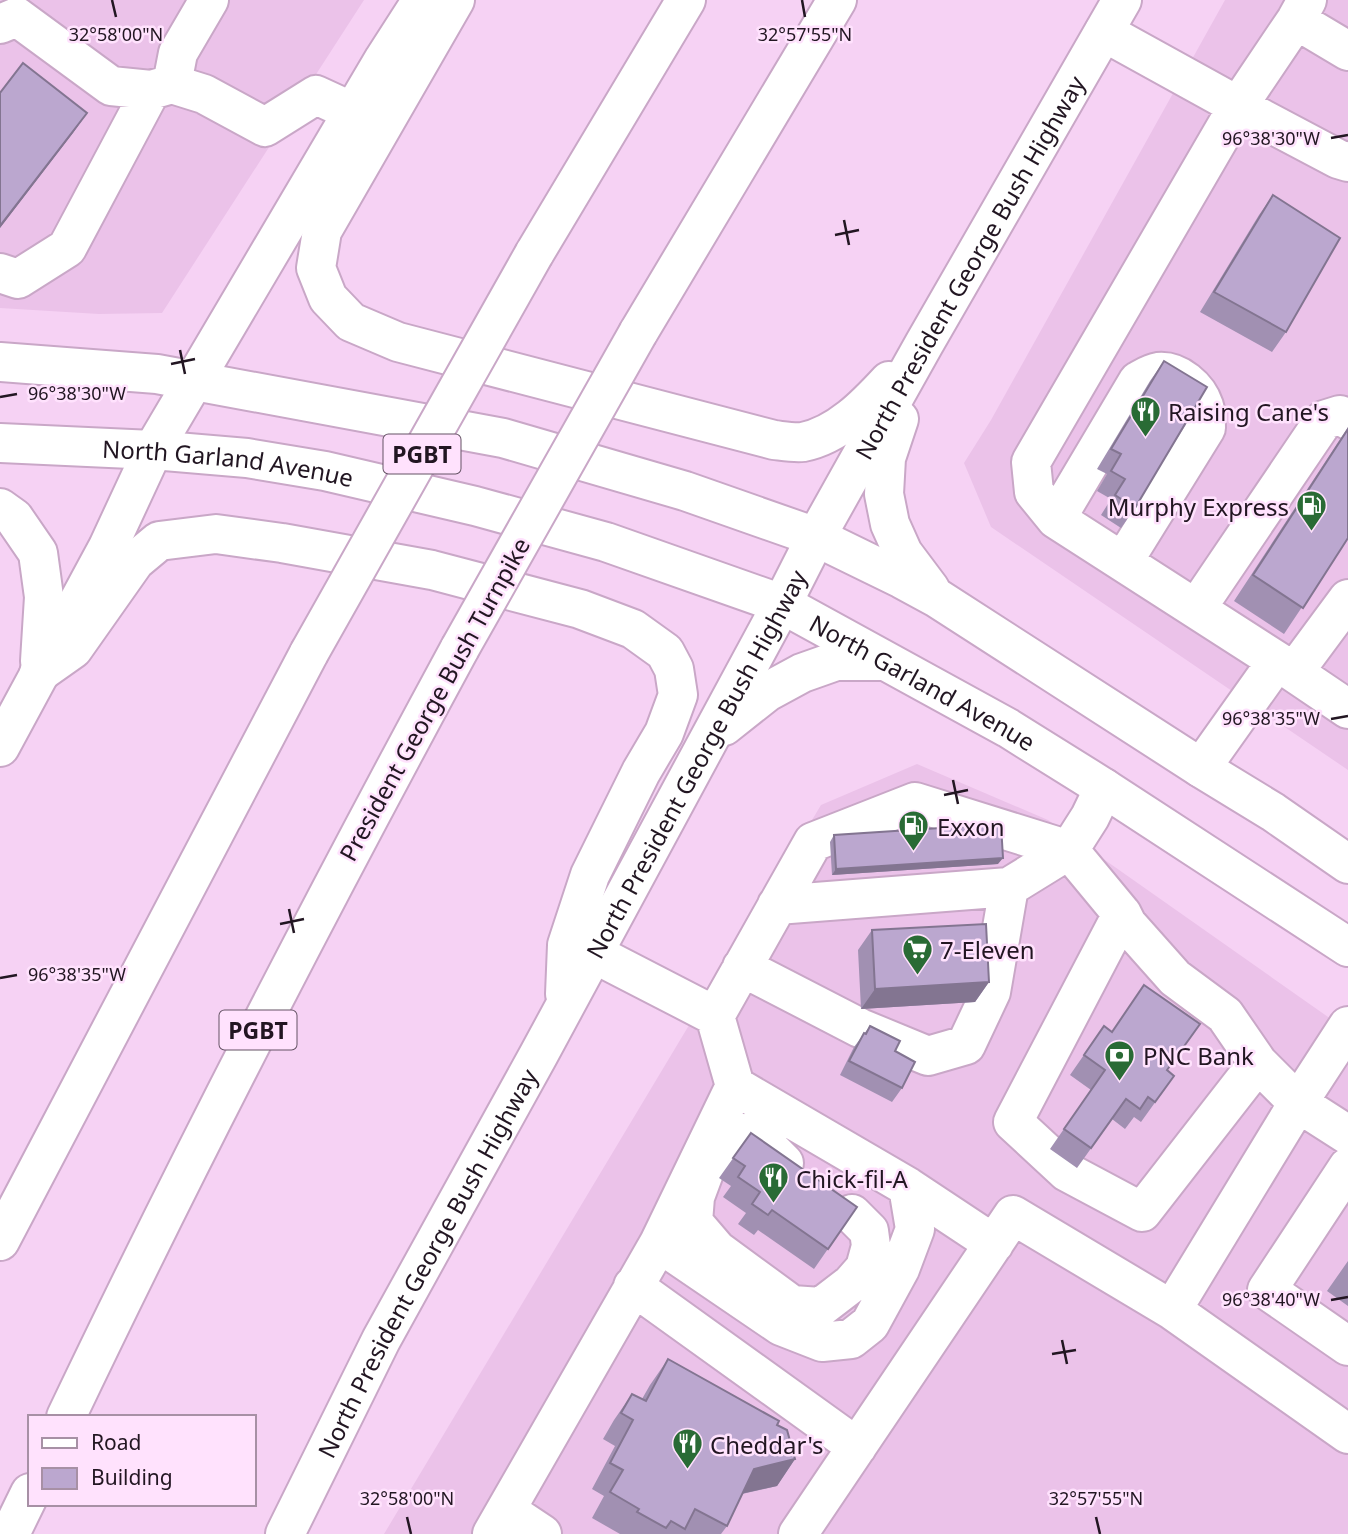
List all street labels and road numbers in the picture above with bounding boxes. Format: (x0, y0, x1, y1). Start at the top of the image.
street label: North President George Bush Highway (846, 69, 1092, 465)
street label: North Garland Avenue (102, 431, 357, 494)
road number: PGBT (384, 435, 460, 474)
street label: President George Bush Turnpike (331, 531, 537, 867)
street label: North President George Bush Highway (577, 563, 814, 964)
street label: North Garland Avenue (804, 606, 1042, 758)
road number: PGBT (219, 1010, 296, 1050)
street label: North President George Bush Highway (309, 1062, 545, 1463)

